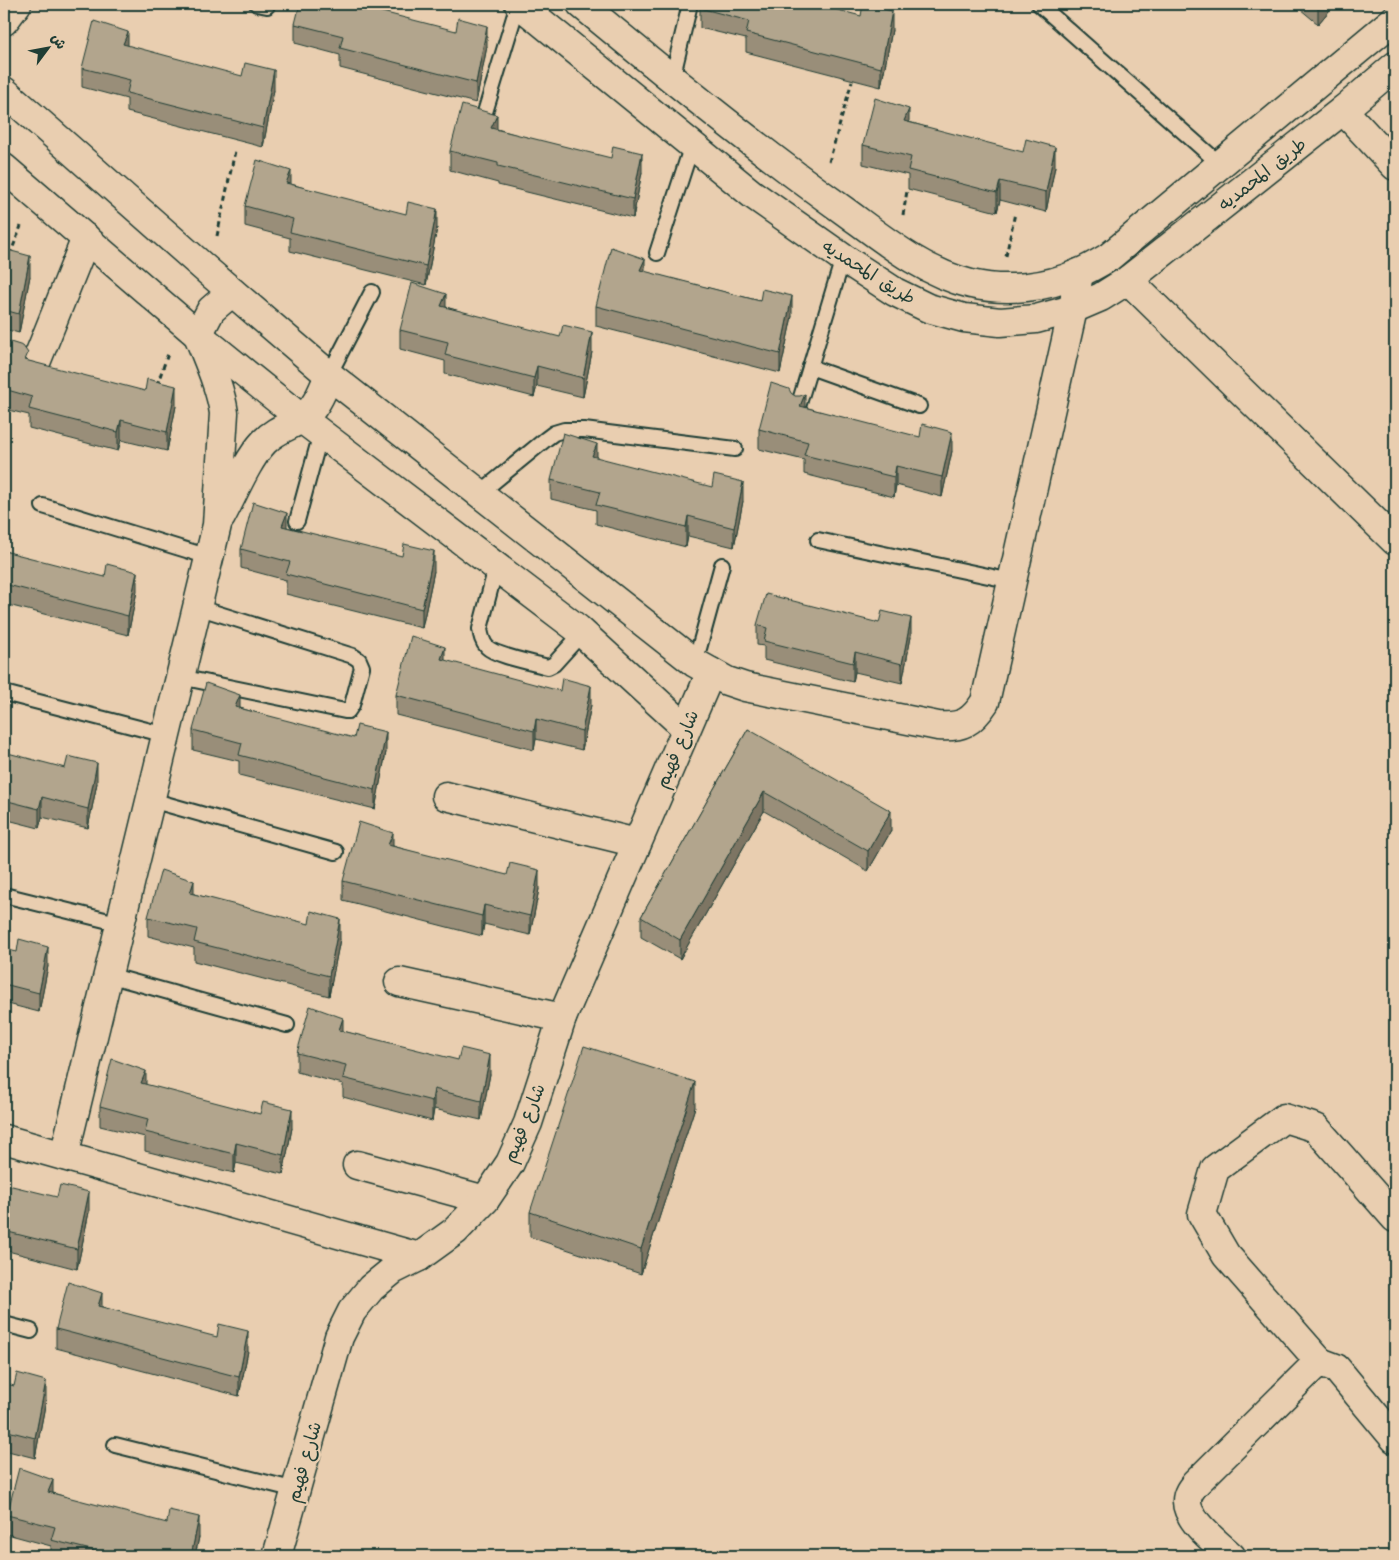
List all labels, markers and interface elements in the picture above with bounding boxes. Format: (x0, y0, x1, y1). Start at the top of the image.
north arrow (22, 22, 72, 72)
text: ش (45, 29, 72, 54)
street label: طريق المحمديه (1212, 131, 1314, 219)
street label: طريق المحمديه (816, 233, 921, 314)
street label: شارع فهيم (649, 706, 708, 794)
street label: شارع فهيم (496, 1080, 554, 1168)
street label: شارع فهيم (280, 1418, 331, 1506)

